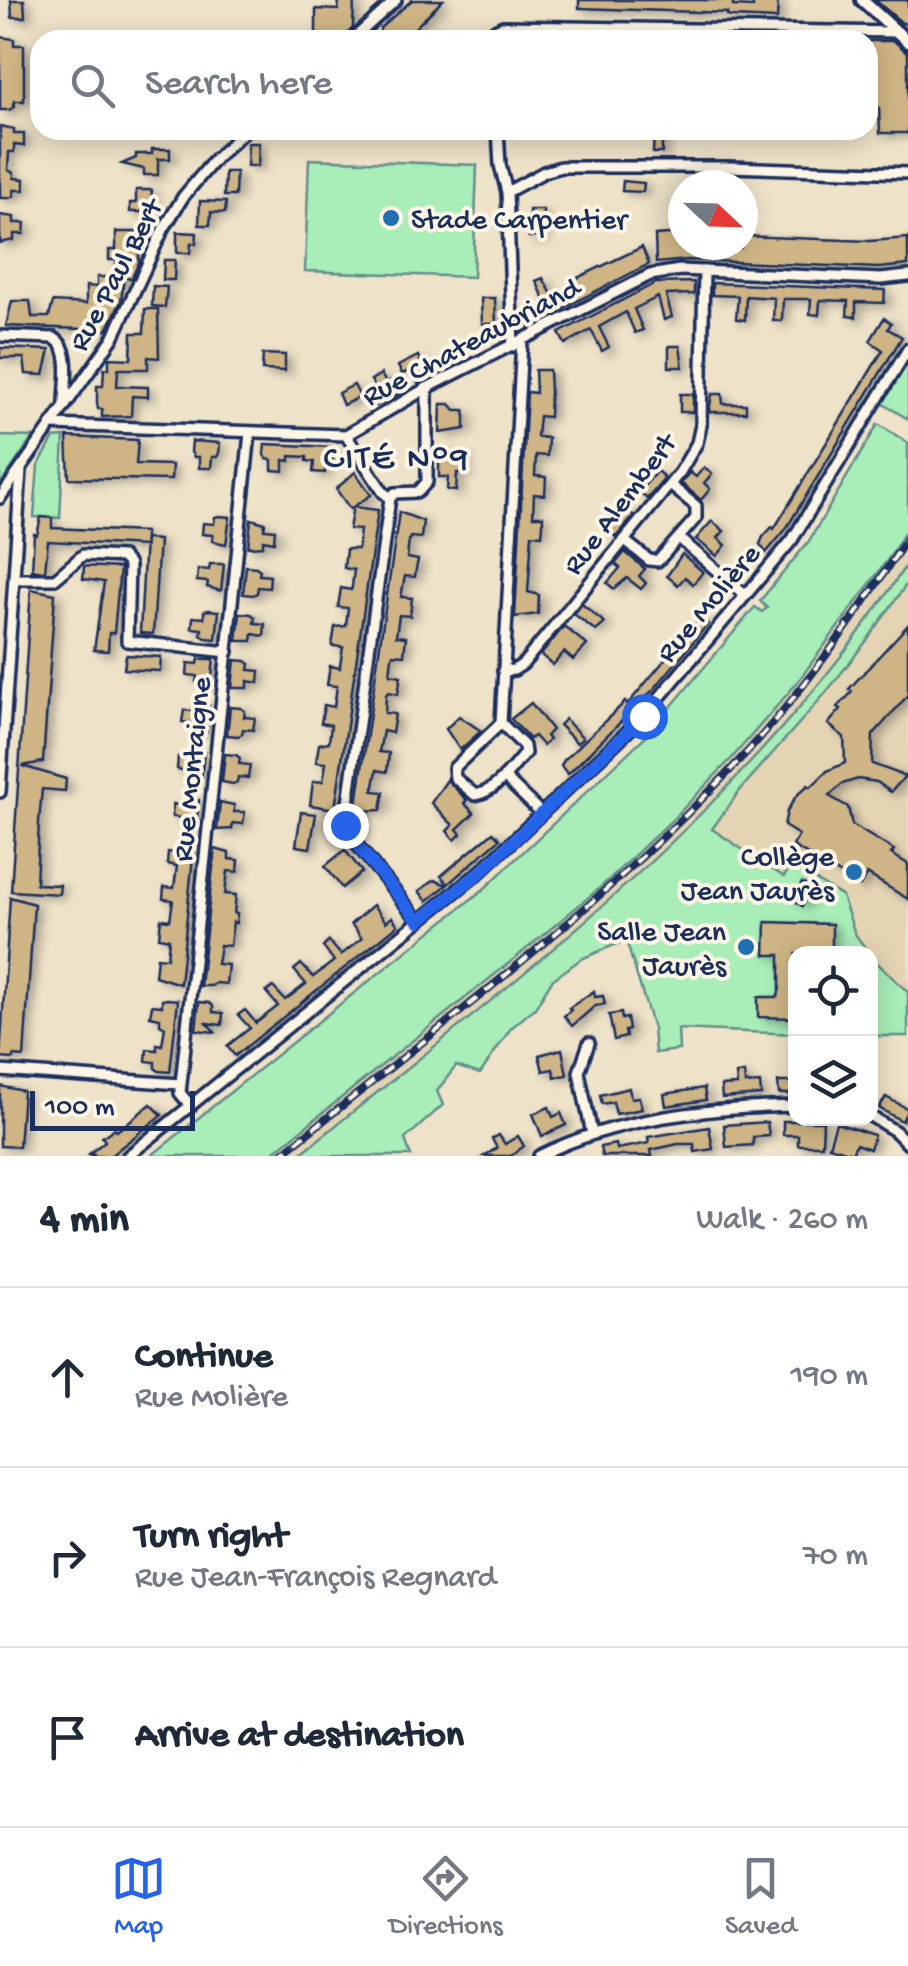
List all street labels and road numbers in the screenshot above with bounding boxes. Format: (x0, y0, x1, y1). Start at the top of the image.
street label: Rue Paul Bert (63, 192, 174, 358)
street label: Rue Chateaubriand (357, 271, 589, 416)
street label: Rue Alembert (557, 426, 688, 583)
street label: Rue Molière (651, 538, 770, 671)
street label: Rue Montaigne (167, 675, 222, 863)

